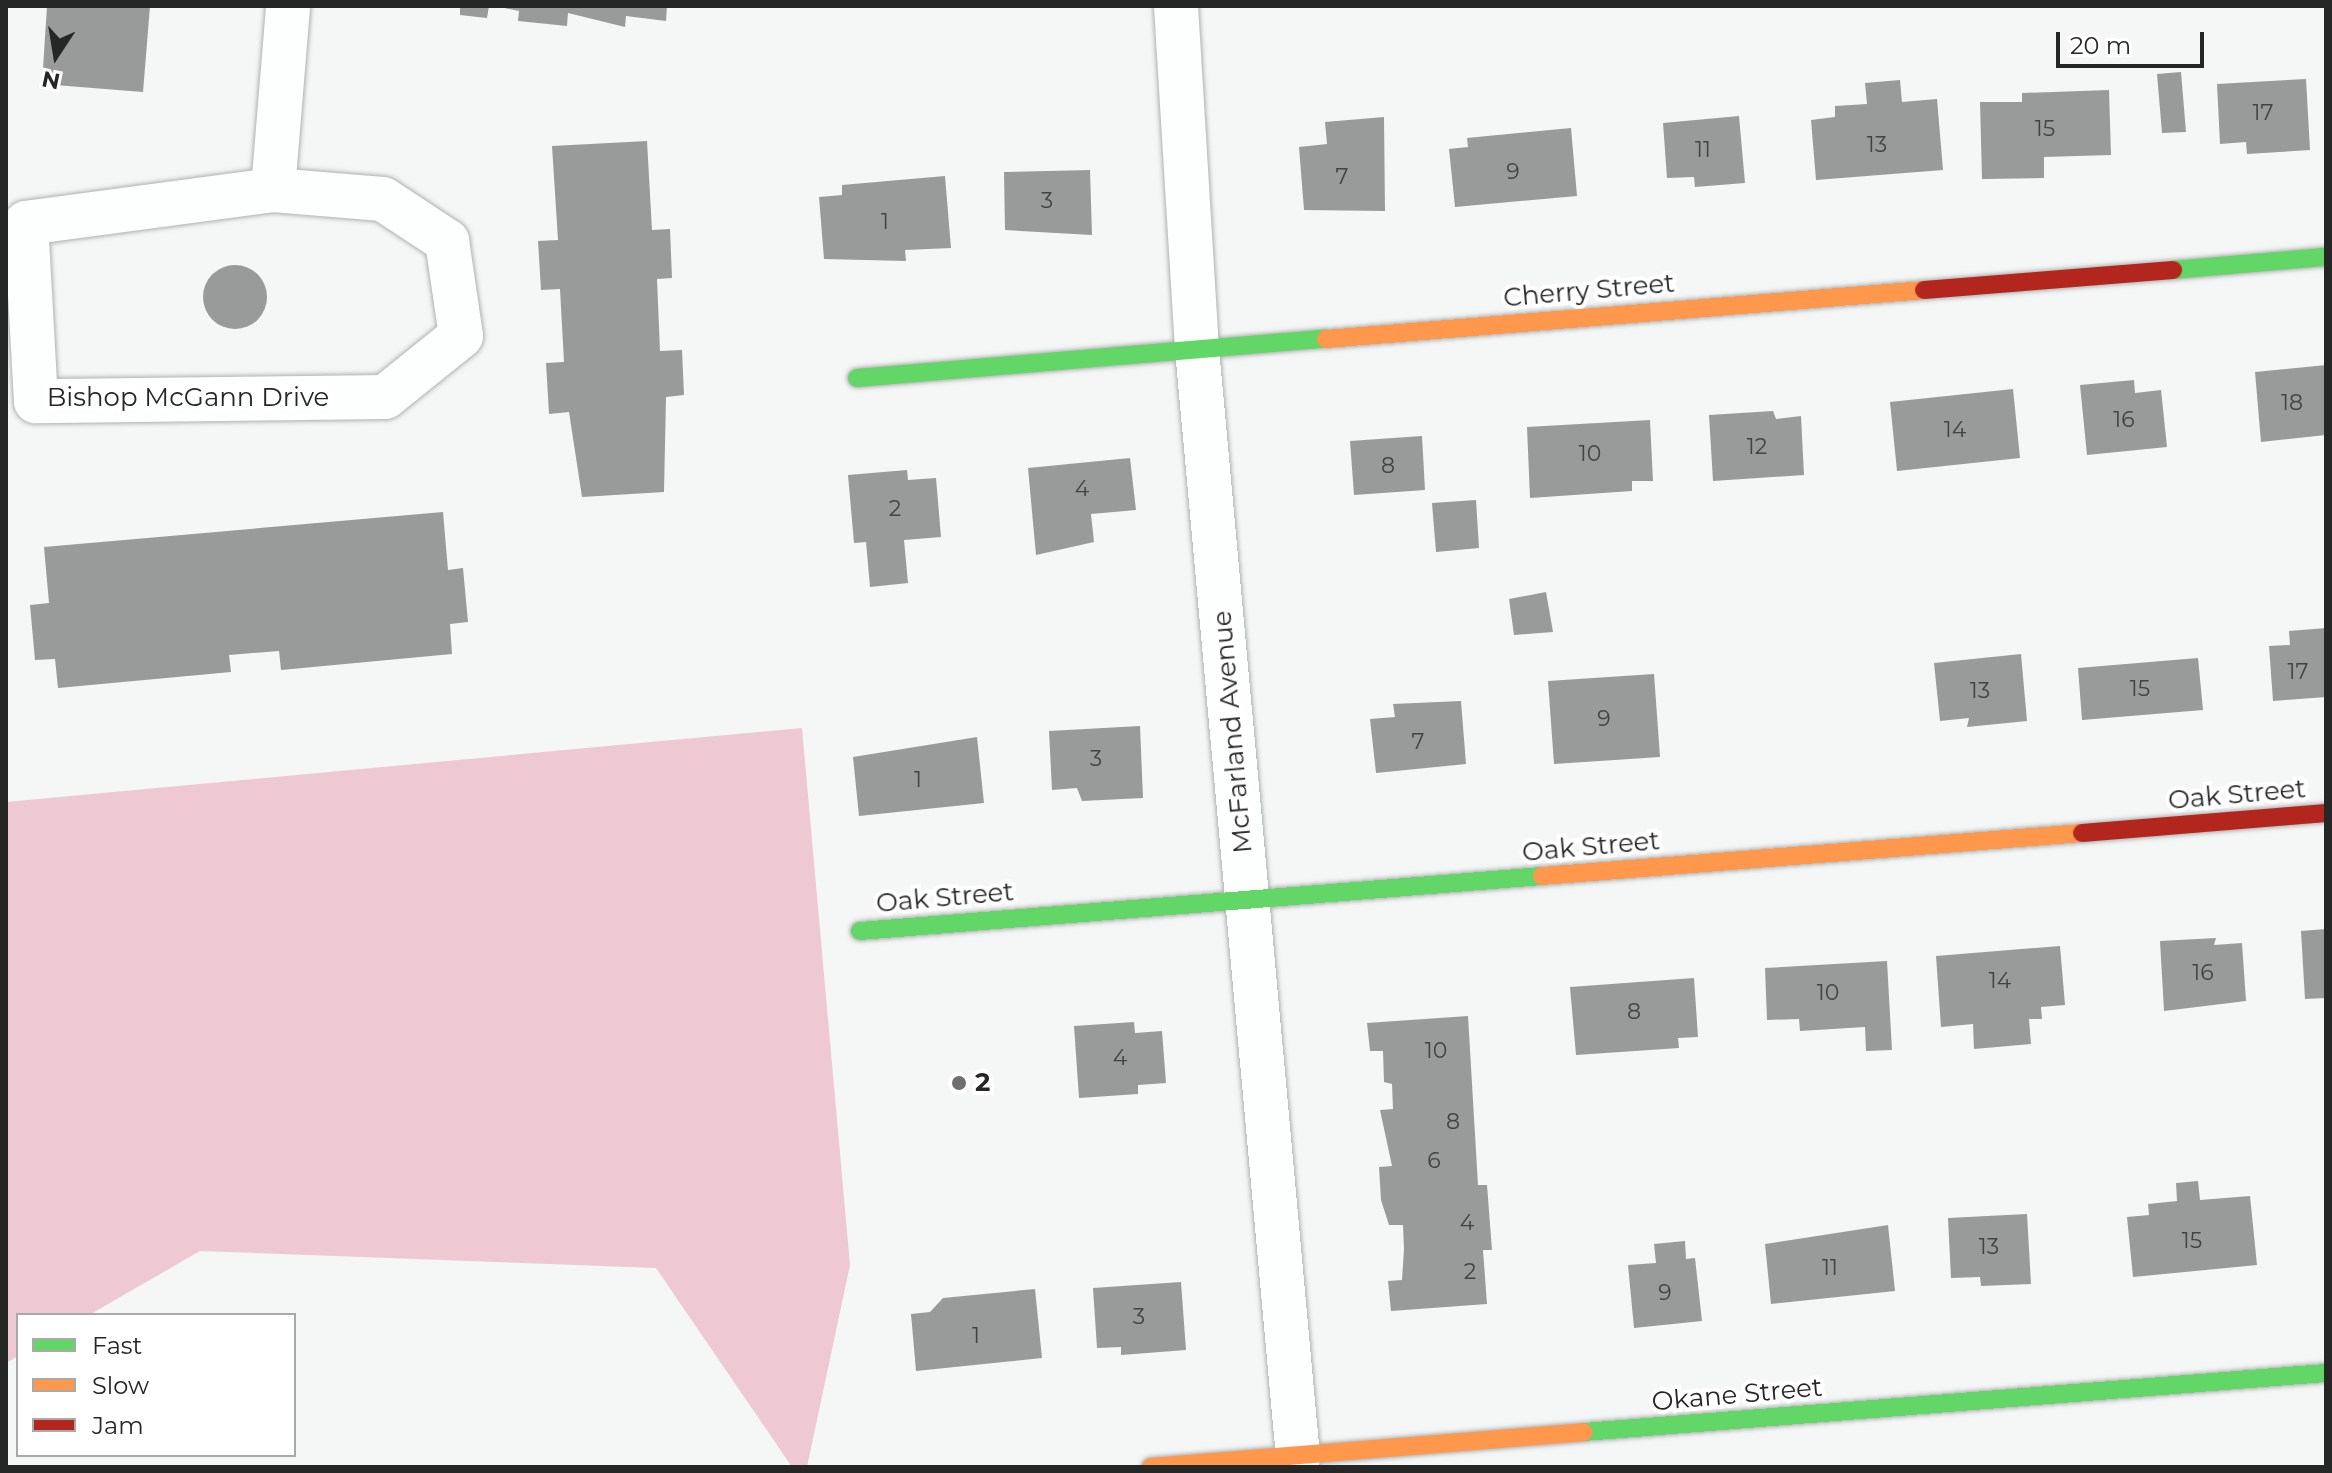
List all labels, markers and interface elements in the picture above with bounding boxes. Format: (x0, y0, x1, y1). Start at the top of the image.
north arrow (16, 16, 96, 96)
scale bar (2060, 16, 2208, 66)
text: 20 m (2070, 31, 2131, 60)
text: N (39, 65, 62, 95)
house number: 17 (2253, 100, 2273, 126)
house number: 15 (2035, 116, 2055, 142)
house number: 13 (1867, 132, 1887, 158)
house number: 11 (1695, 137, 1711, 163)
house number: 9 (1506, 159, 1520, 185)
house number: 7 (1336, 164, 1348, 190)
house number: 3 (1041, 188, 1053, 214)
house number: 1 (881, 209, 889, 235)
street label: Cherry Street (1502, 268, 1676, 314)
street label: Bishop McGann Drive (47, 382, 329, 414)
house number: 18 (2281, 390, 2303, 416)
house number: 16 (2113, 407, 2135, 433)
house number: 14 (1944, 417, 1966, 443)
house number: 12 (1747, 434, 1767, 460)
house number: 10 (1579, 441, 1601, 467)
house number: 8 (1381, 453, 1395, 479)
house number: 4 (1075, 476, 1089, 502)
house number: 2 (889, 496, 901, 522)
street label: McFarland Avenue (1207, 609, 1259, 855)
house number: 17 (2288, 659, 2308, 685)
house number: 15 (2130, 676, 2150, 702)
house number: 13 (1970, 678, 1990, 704)
house number: 9 (1597, 706, 1611, 732)
house number: 7 (1412, 729, 1424, 755)
house number: 3 (1090, 746, 1102, 772)
house number: 1 (914, 767, 922, 793)
street label: Oak Street (2167, 773, 2307, 817)
street label: Oak Street (1521, 825, 1661, 869)
street label: Oak Street (875, 876, 1015, 920)
house number: 16 (2192, 960, 2214, 986)
house number: 14 (1989, 968, 2011, 994)
house number: 10 (1817, 980, 1839, 1006)
house number: 8 (1627, 999, 1641, 1025)
house number: 10 (1425, 1038, 1447, 1064)
house number: 4 (1113, 1045, 1127, 1071)
place label: 2 (975, 1067, 990, 1099)
marker: 2 (950, 1074, 968, 1092)
house number: 8 (1446, 1109, 1460, 1135)
house number: 6 (1427, 1148, 1441, 1174)
house number: 4 (1460, 1210, 1474, 1236)
house number: 15 (2182, 1228, 2202, 1254)
house number: 13 (1979, 1234, 1999, 1260)
house number: 11 (1822, 1255, 1838, 1281)
house number: 2 (1464, 1259, 1476, 1285)
house number: 9 (1658, 1280, 1672, 1306)
house number: 3 (1133, 1304, 1145, 1330)
legend (16, 1313, 296, 1457)
house number: 1 (972, 1323, 980, 1349)
text: Fast (92, 1331, 142, 1360)
text: Slow (92, 1371, 149, 1400)
street label: Okane Street (1650, 1372, 1824, 1418)
text: Jam (92, 1411, 144, 1440)

